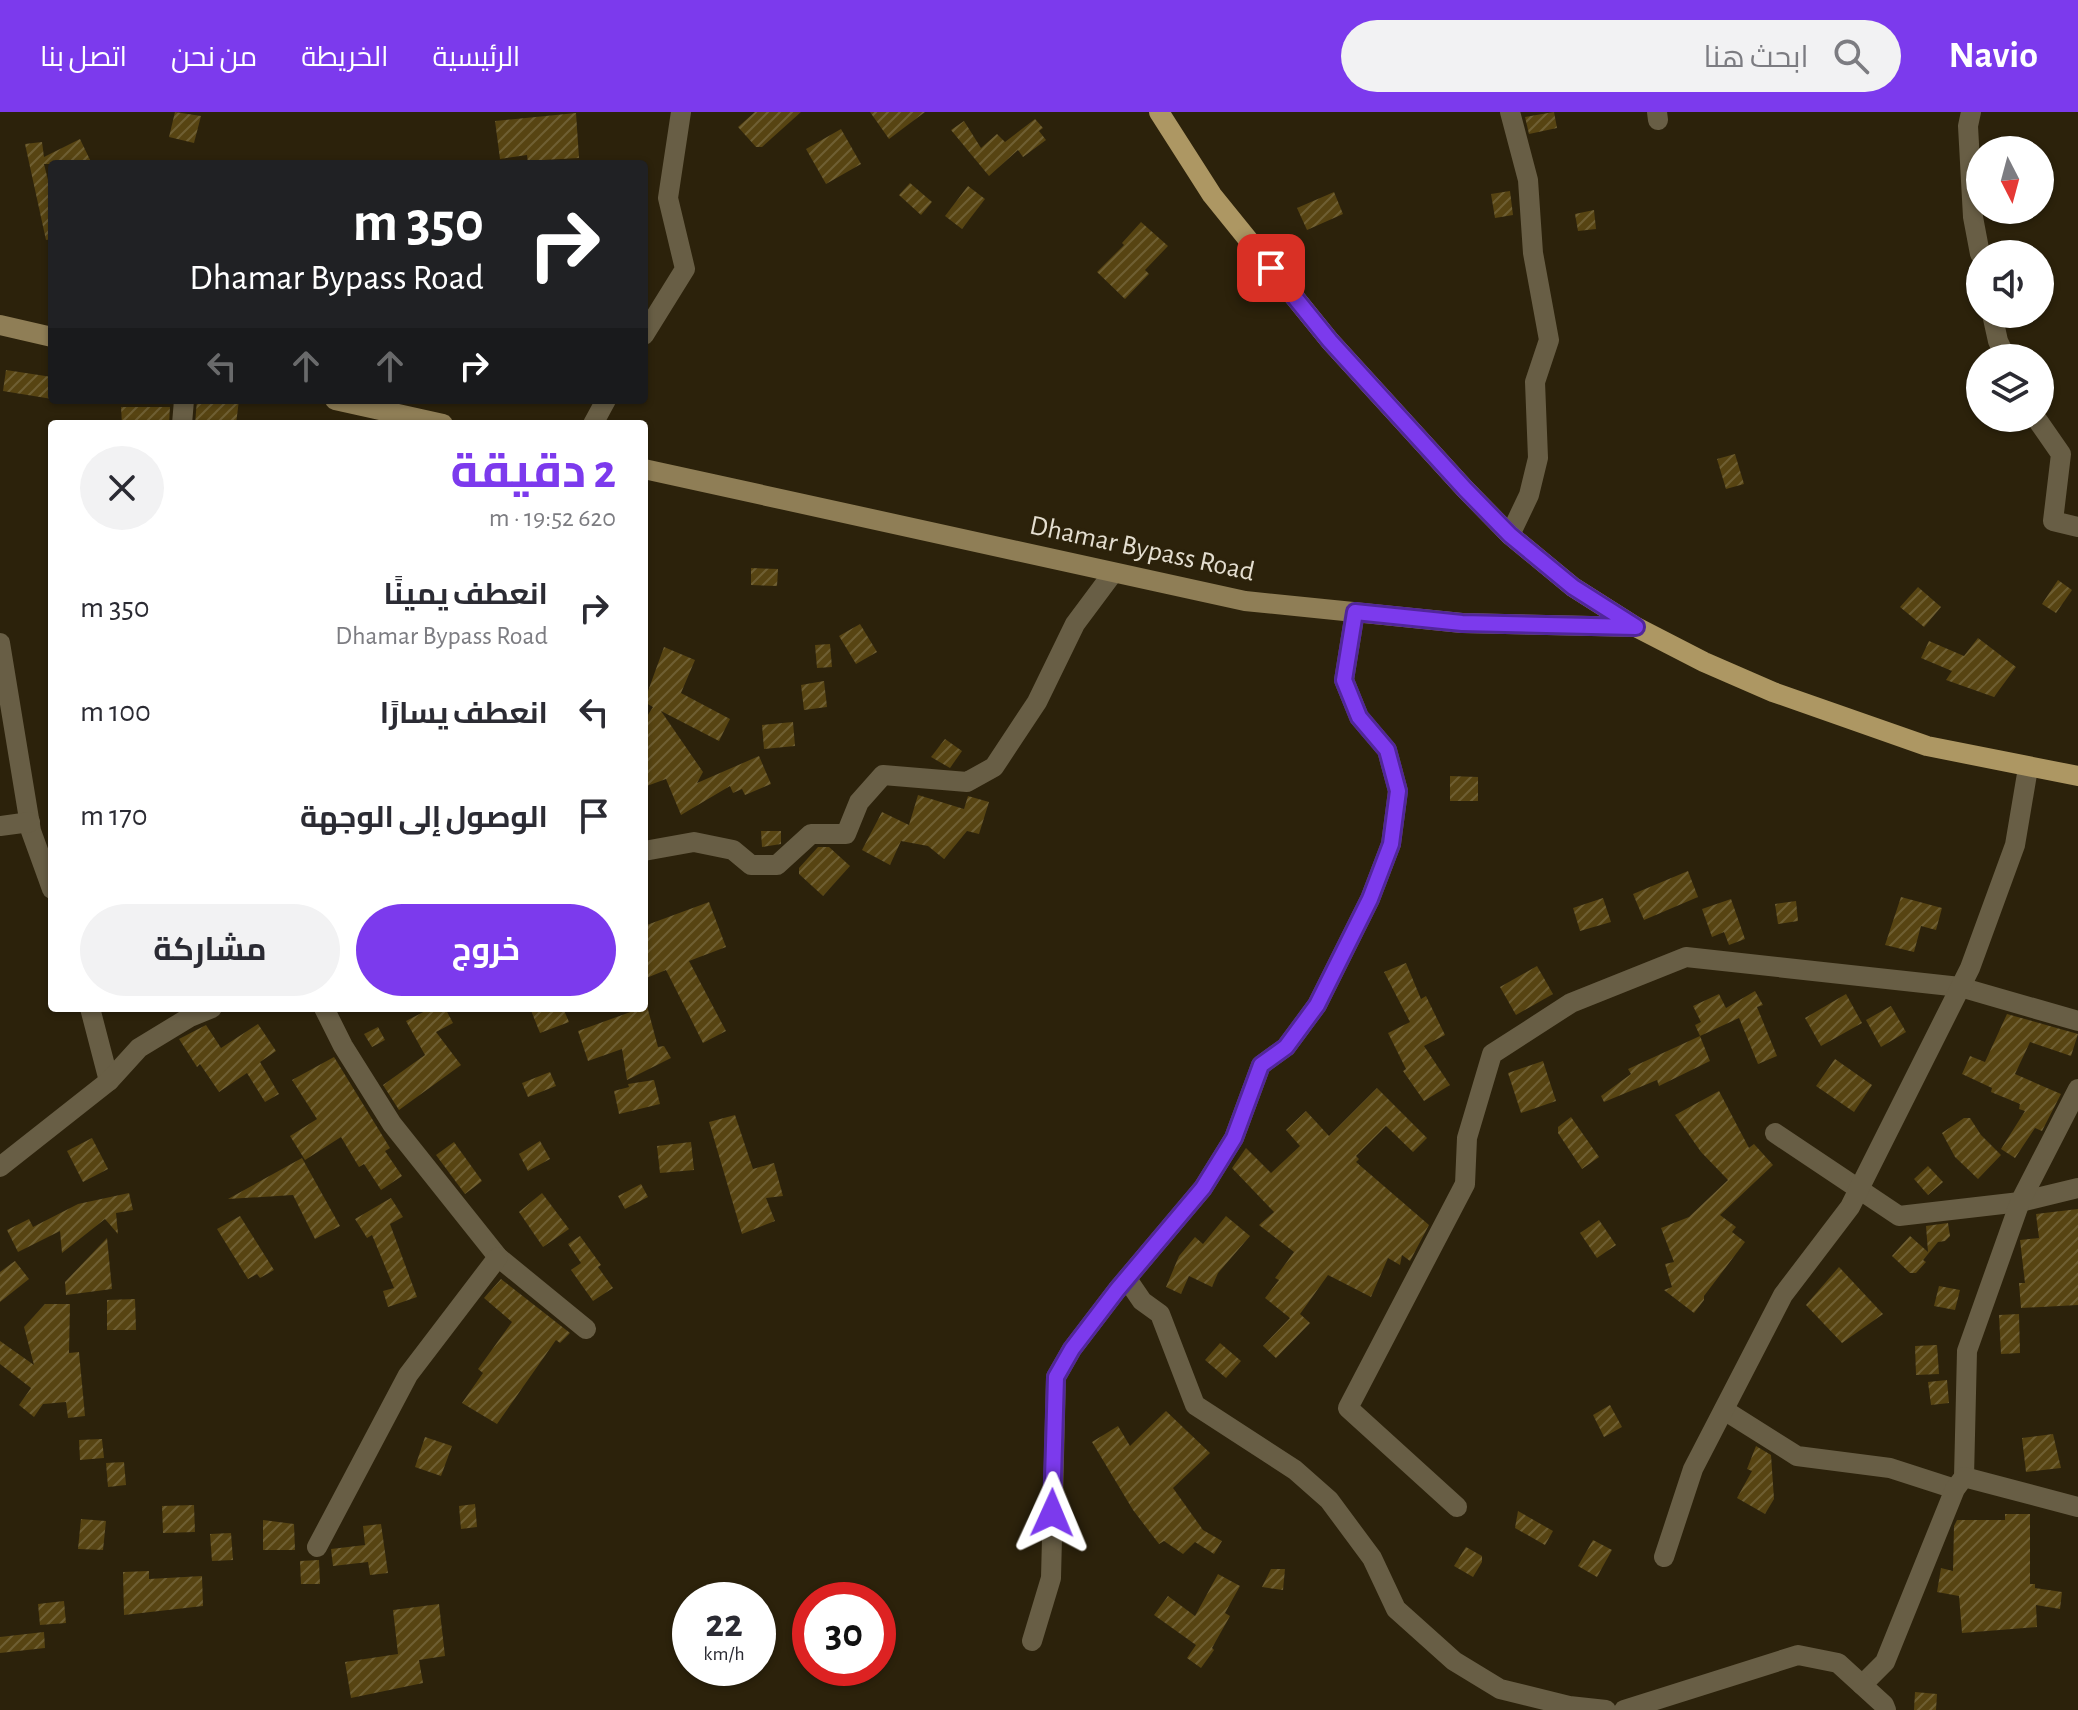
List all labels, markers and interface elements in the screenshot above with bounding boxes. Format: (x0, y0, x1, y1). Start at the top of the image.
search box (1341, 20, 1901, 92)
icon: search (1829, 34, 1873, 78)
text: Navio (1949, 37, 2038, 75)
text: ابحث هنا (1703, 43, 1809, 73)
text: اتصل بنا (40, 44, 127, 72)
text: من نحن (171, 44, 257, 72)
text: الخريطة (301, 44, 389, 72)
text: الرئيسية (433, 44, 520, 72)
north arrow (1966, 136, 2054, 224)
map controls (1966, 136, 2054, 432)
icon: right (512, 192, 616, 296)
text: 350 m (353, 195, 484, 251)
pin (1237, 234, 1305, 302)
button: sound (1966, 240, 2054, 328)
icon: arrive (1249, 246, 1293, 290)
text: Dhamar Bypass Road (189, 260, 484, 296)
icon: left (200, 344, 244, 388)
icon: ahead (284, 344, 328, 388)
icon: ahead (368, 344, 412, 388)
icon: right (452, 344, 496, 388)
button: layers (1966, 344, 2054, 432)
button: close (80, 446, 164, 530)
text: 2 دقيقة (450, 449, 616, 497)
text: 620 m · 19:52 (489, 505, 616, 531)
street label: Dhamar Bypass Road (1027, 511, 1257, 587)
text: انعطف يمينًا (384, 580, 548, 610)
icon: right (572, 586, 616, 630)
text: 350 m (80, 593, 150, 623)
text: Dhamar Bypass Road (335, 623, 548, 649)
icon: left (572, 690, 616, 734)
text: 100 m (80, 697, 151, 727)
text: انعطف يسارًا (380, 699, 548, 729)
icon: arrive (572, 794, 616, 838)
text: 170 m (80, 801, 148, 831)
text: الوصول إلى الوجهة (300, 803, 548, 833)
button: مشاركة (80, 904, 340, 996)
button: خروج (356, 904, 616, 996)
position arrow (1010, 1471, 1094, 1555)
speed limit sign: 30 (792, 1582, 896, 1686)
text: 22 (705, 1604, 743, 1644)
text: km/h (703, 1644, 745, 1664)

